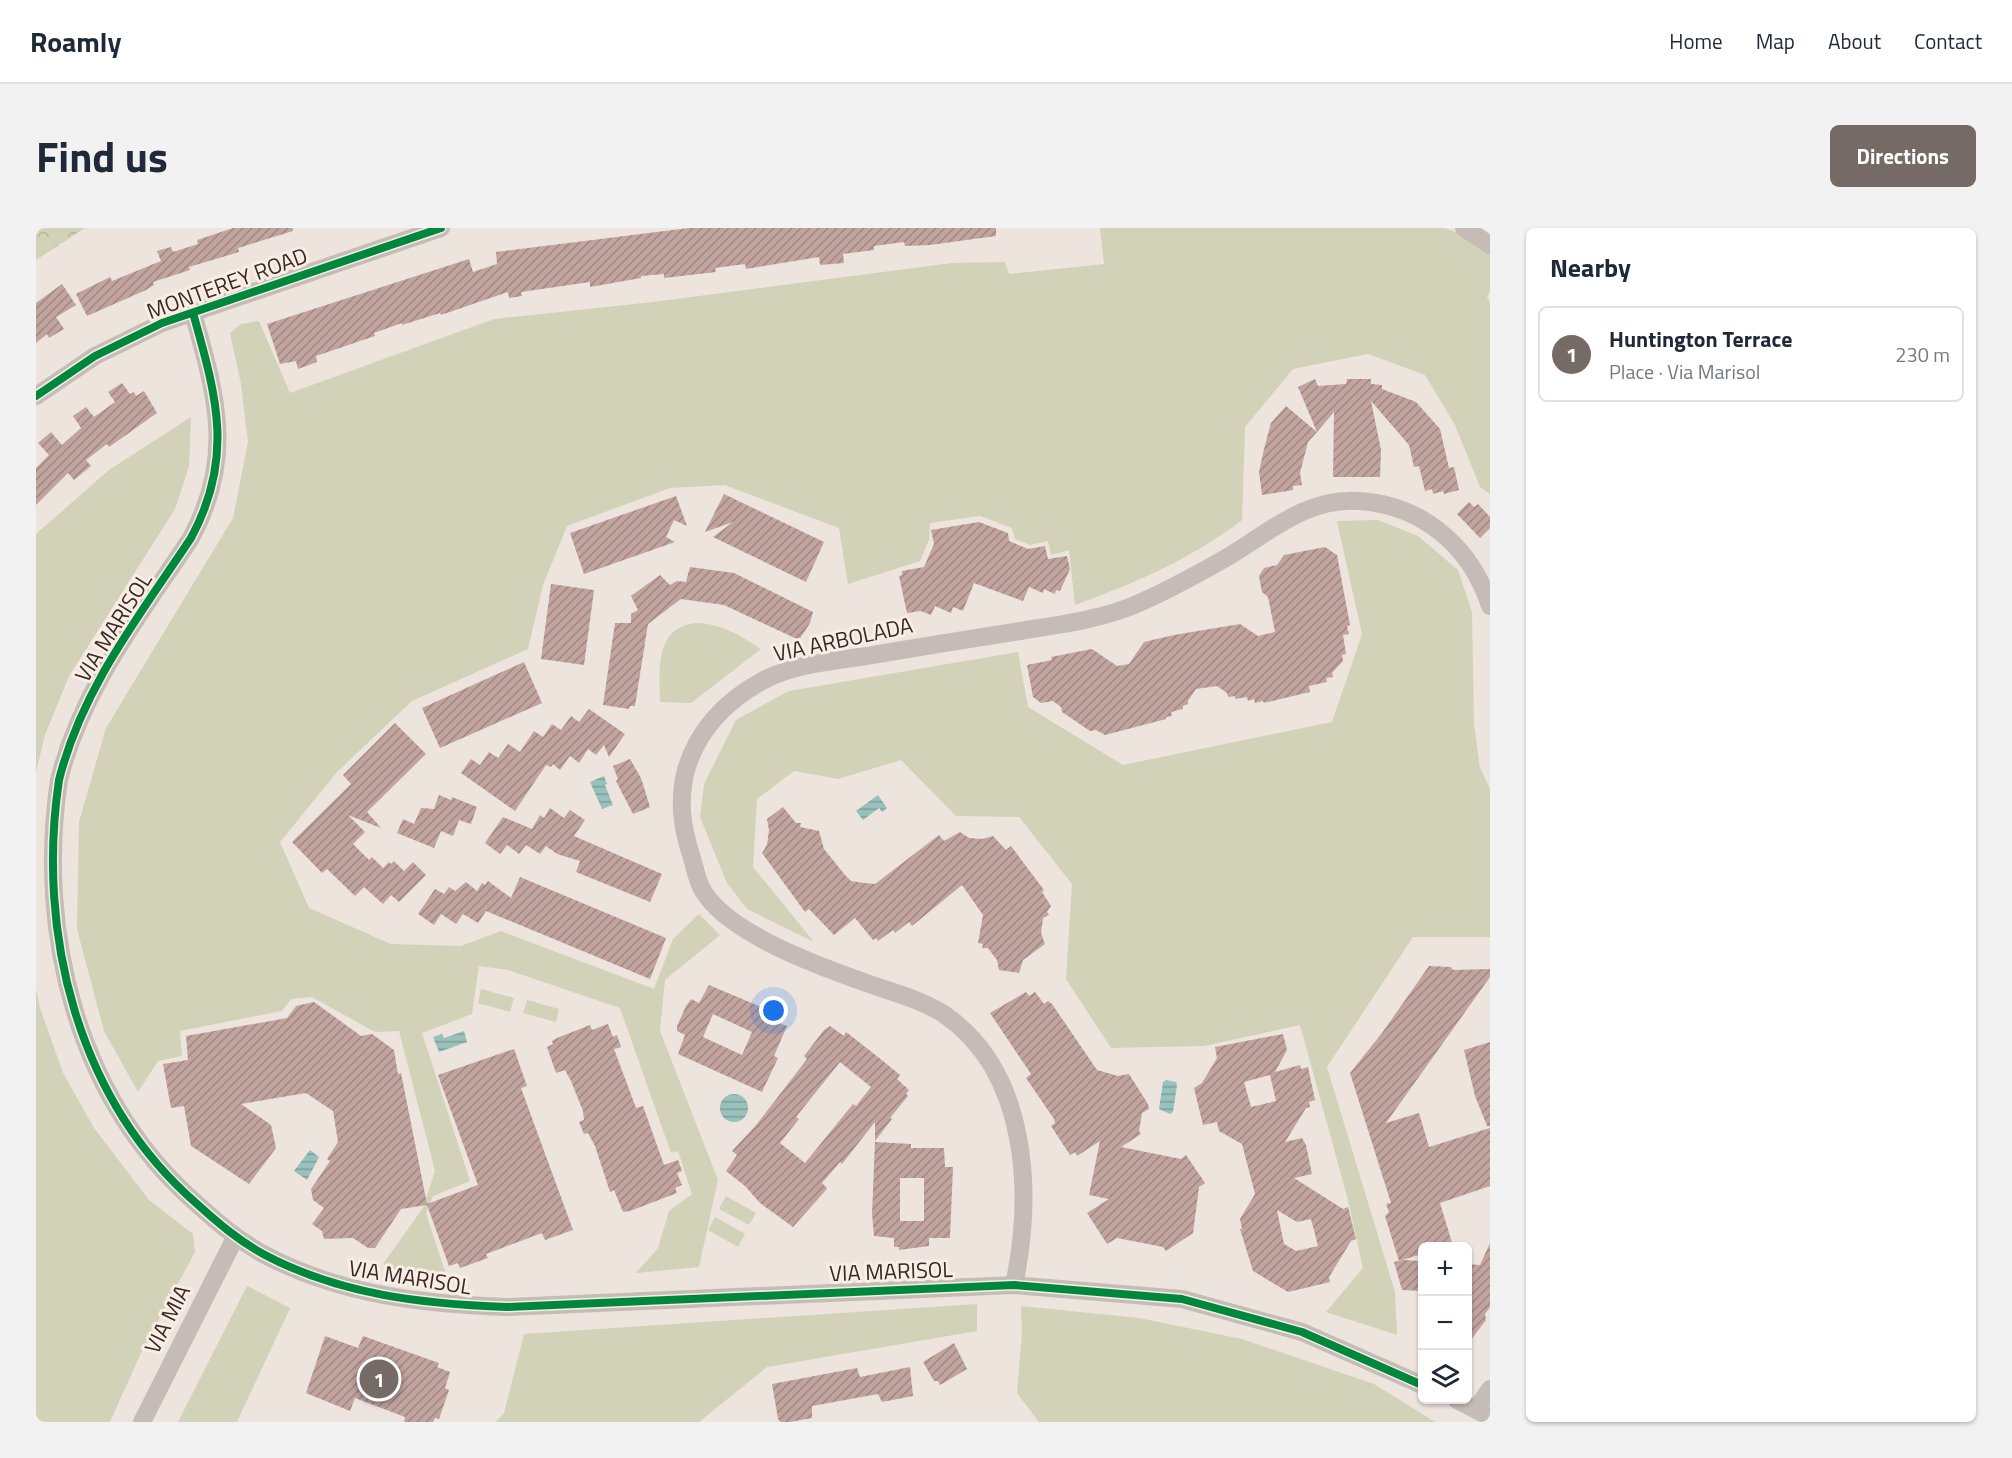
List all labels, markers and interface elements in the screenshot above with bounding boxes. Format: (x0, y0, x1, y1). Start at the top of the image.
text: Roamly (30, 20, 121, 63)
text: Home (1669, 25, 1723, 57)
text: Map (1756, 25, 1795, 57)
text: About (1828, 25, 1881, 57)
text: Contact (1914, 25, 1982, 57)
text: Find us (36, 124, 168, 188)
button: Directions (1830, 125, 1976, 187)
street label: MONTEREY ROAD (142, 238, 312, 328)
text: Nearby (1550, 248, 1631, 287)
text: Huntington Terrace (1609, 322, 1792, 356)
text: 1 (1566, 339, 1577, 370)
text: 230 m (1895, 339, 1950, 370)
text: Place · Via Marisol (1609, 356, 1760, 387)
street label: VIA MARISOL (66, 565, 160, 688)
street label: VIA ARBOLADA (770, 608, 916, 670)
your location (759, 996, 788, 1025)
map controls (1418, 1242, 1472, 1404)
button: + (1418, 1242, 1472, 1296)
street label: VIA MARISOL (346, 1251, 474, 1304)
street label: VIA MARISOL (829, 1252, 954, 1290)
street label: VIA MIA (135, 1279, 199, 1359)
button: − (1418, 1296, 1472, 1350)
button: layers (1418, 1350, 1472, 1404)
pin: 1 (360, 1356, 398, 1402)

